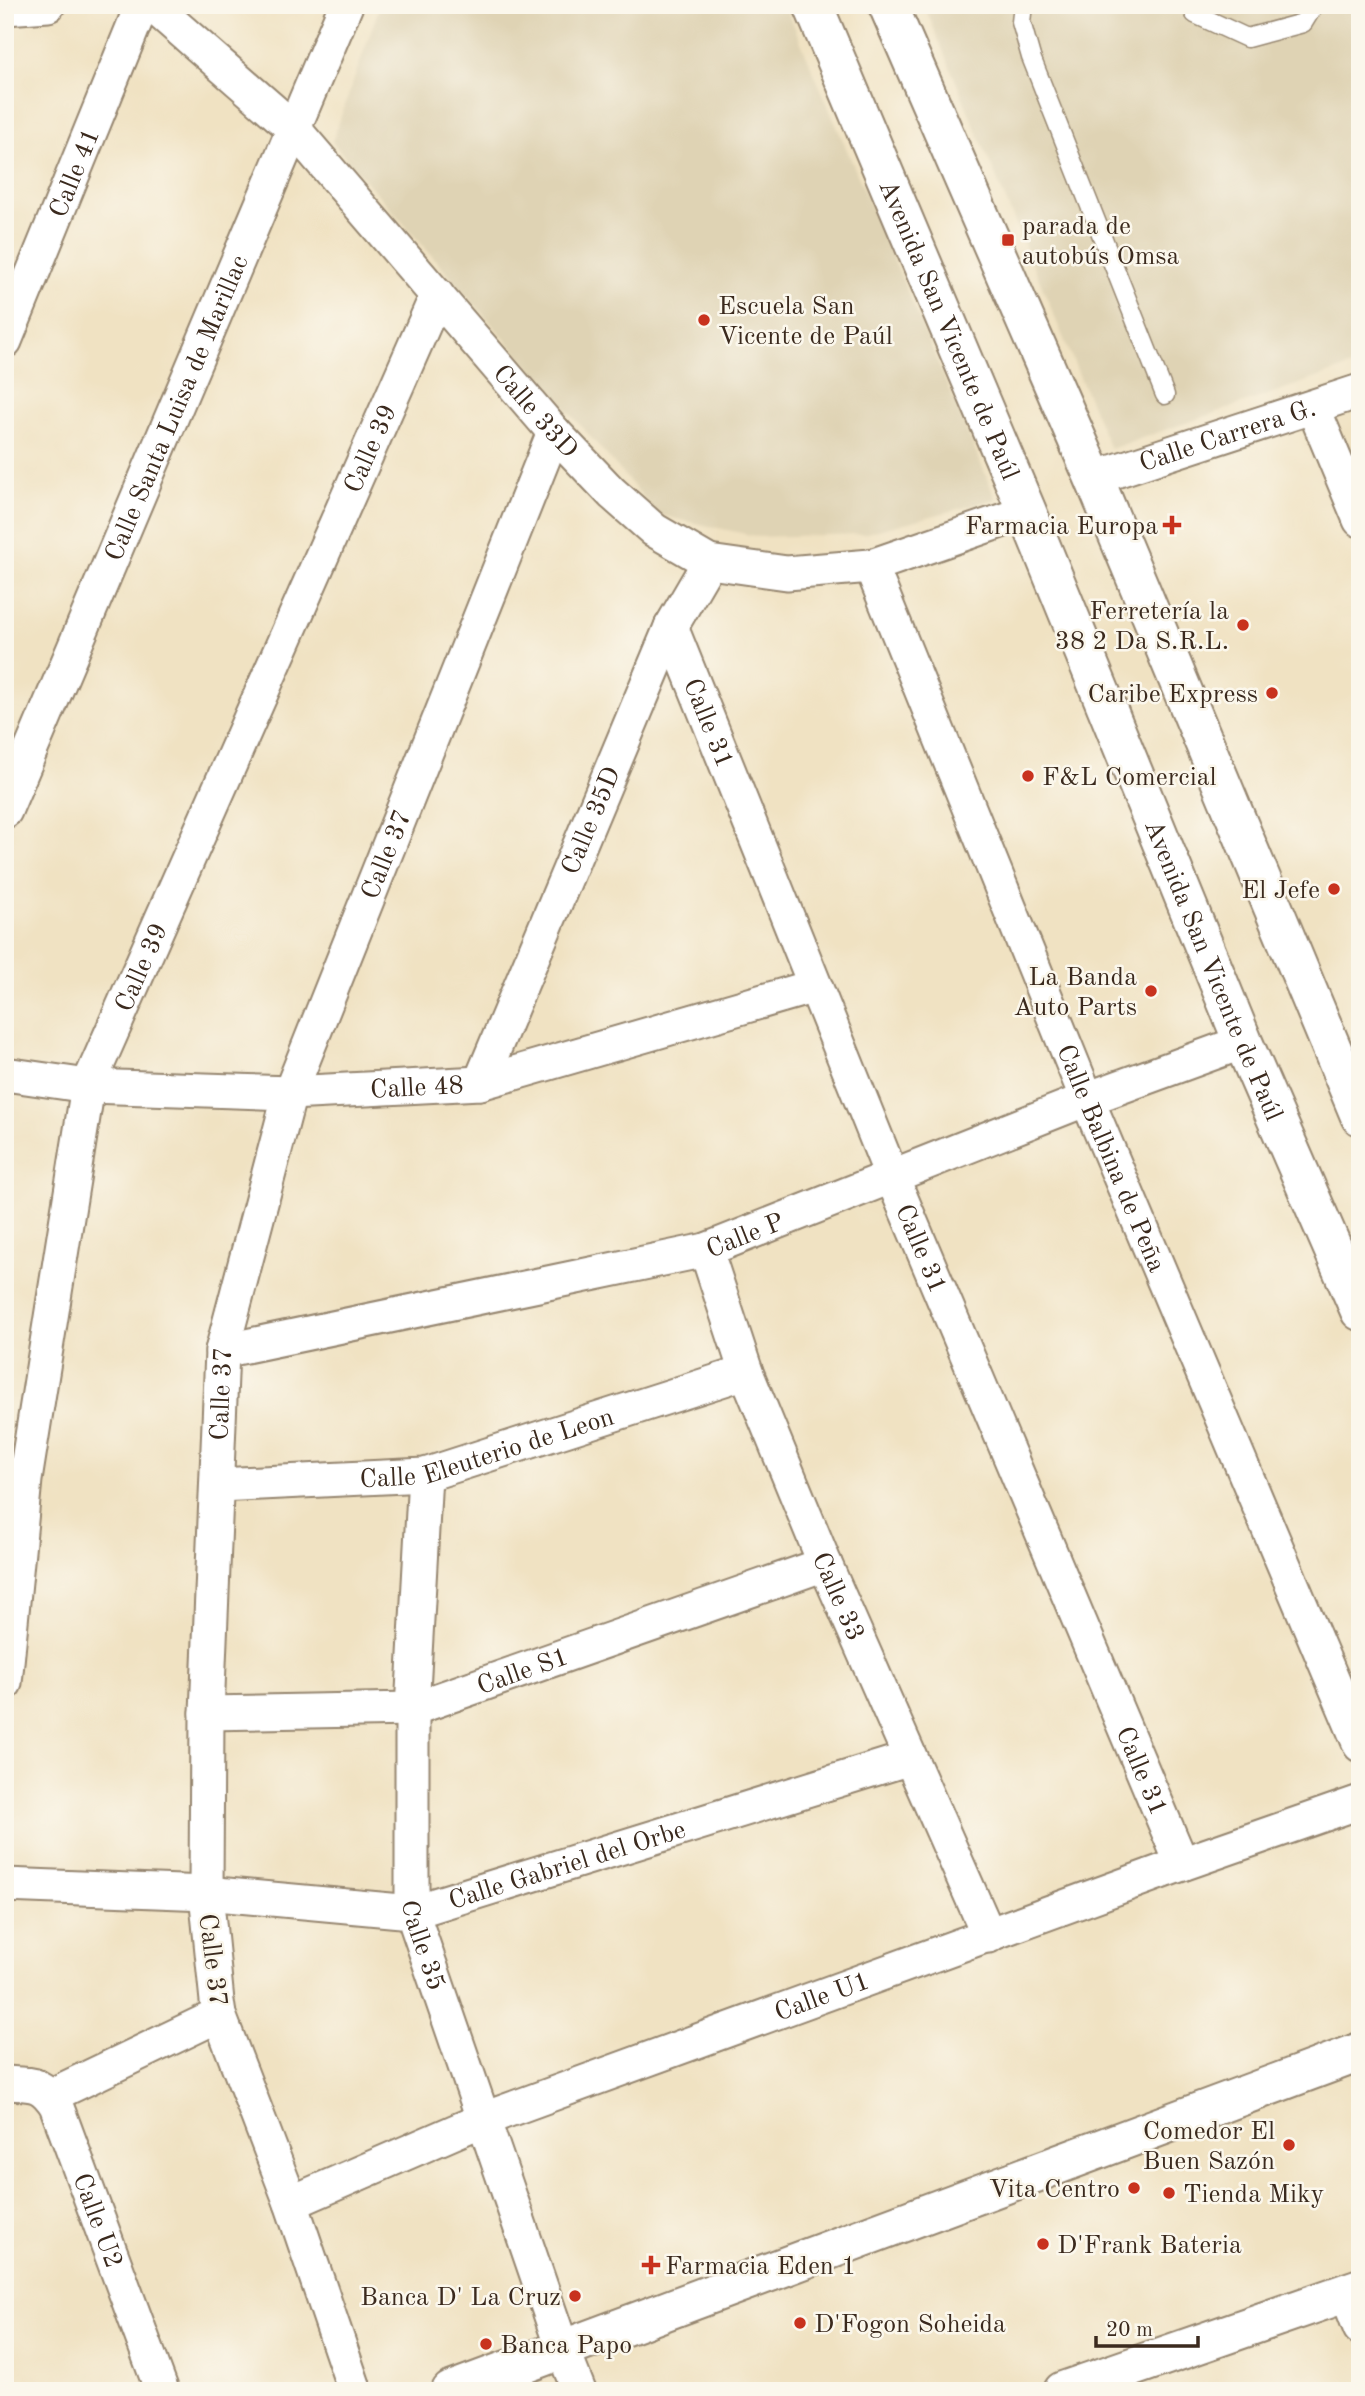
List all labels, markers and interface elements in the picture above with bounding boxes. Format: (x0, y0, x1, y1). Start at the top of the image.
street label: Calle 41 (46, 125, 105, 222)
street label: Avenida San Vicente de Paúl (873, 176, 1023, 484)
place label: parada de autobús Omsa (1022, 214, 1180, 270)
marker: parada de autobús Omsa (1000, 232, 1016, 248)
street label: Calle Santa Luisa de Marillac (101, 252, 254, 565)
place label: Escuela San Vicente de Paúl (718, 294, 893, 350)
marker: Escuela San Vicente de Paúl (696, 312, 712, 328)
street label: Calle 33D (487, 360, 582, 464)
street label: Calle Carrera G. (1136, 395, 1319, 477)
street label: Calle 39 (340, 401, 402, 497)
place label: Farmacia Europa (965, 514, 1158, 540)
marker: Farmacia Europa (1164, 517, 1180, 533)
place label: Ferretería la 38 2 Da S.R.L. (1055, 599, 1229, 655)
marker: Ferretería la 38 2 Da S.R.L. (1235, 617, 1251, 633)
street label: Calle 31 (678, 675, 737, 772)
place label: Caribe Express (1087, 682, 1258, 708)
marker: Caribe Express (1264, 685, 1280, 701)
street label: Calle 35D (558, 763, 626, 879)
place label: F&L Comercial (1042, 765, 1217, 791)
marker: F&L Comercial (1020, 768, 1036, 784)
street label: Calle 37 (358, 806, 417, 903)
street label: Avenida San Vicente de Paúl (1139, 817, 1286, 1125)
place label: El Jefe (1241, 878, 1320, 904)
marker: El Jefe (1326, 881, 1342, 897)
street label: Calle 39 (111, 920, 173, 1016)
place label: La Banda Auto Parts (1014, 965, 1137, 1021)
marker: La Banda Auto Parts (1143, 983, 1159, 999)
street label: Calle Balbina de Peña (1051, 1041, 1170, 1276)
street label: Calle 48 (369, 1073, 464, 1104)
street label: Calle 31 (890, 1201, 950, 1297)
street label: Calle P (703, 1209, 788, 1264)
street label: Calle 37 (207, 1347, 237, 1441)
street label: Calle Eleuterio de Leon (359, 1404, 617, 1493)
street label: Calle 33 (807, 1549, 868, 1645)
street label: Calle S1 (474, 1644, 572, 1700)
street label: Calle 31 (1110, 1723, 1171, 1820)
street label: Calle Gabriel del Orbe (446, 1817, 689, 1915)
street label: Calle 35 (397, 1900, 449, 1994)
street label: Calle 37 (193, 1912, 231, 2008)
street label: Calle U1 (771, 1968, 873, 2027)
place label: Comedor El Buen Sazón (1143, 2119, 1275, 2175)
marker: Comedor El Buen Sazón (1281, 2137, 1297, 2153)
street label: Calle U2 (67, 2170, 126, 2272)
place label: Vita Centro (989, 2177, 1120, 2203)
marker: Vita Centro (1126, 2180, 1142, 2196)
place label: Tienda Miky (1183, 2182, 1325, 2208)
marker: Tienda Miky (1161, 2185, 1177, 2201)
place label: D'Frank Bateria (1057, 2233, 1242, 2259)
marker: D'Frank Bateria (1035, 2236, 1051, 2252)
place label: Farmacia Eden 1 (665, 2254, 856, 2280)
marker: Farmacia Eden 1 (643, 2257, 659, 2273)
place label: Banca D' La Cruz (360, 2285, 561, 2311)
marker: Banca D' La Cruz (567, 2288, 583, 2304)
scale bar (1096, 2305, 1197, 2349)
place label: D'Fogon Soheida (814, 2312, 1006, 2338)
marker: D'Fogon Soheida (792, 2315, 808, 2331)
text: 20 m (1106, 2320, 1153, 2341)
place label: Banca Papo (500, 2333, 632, 2359)
marker: Banca Papo (478, 2336, 494, 2352)

